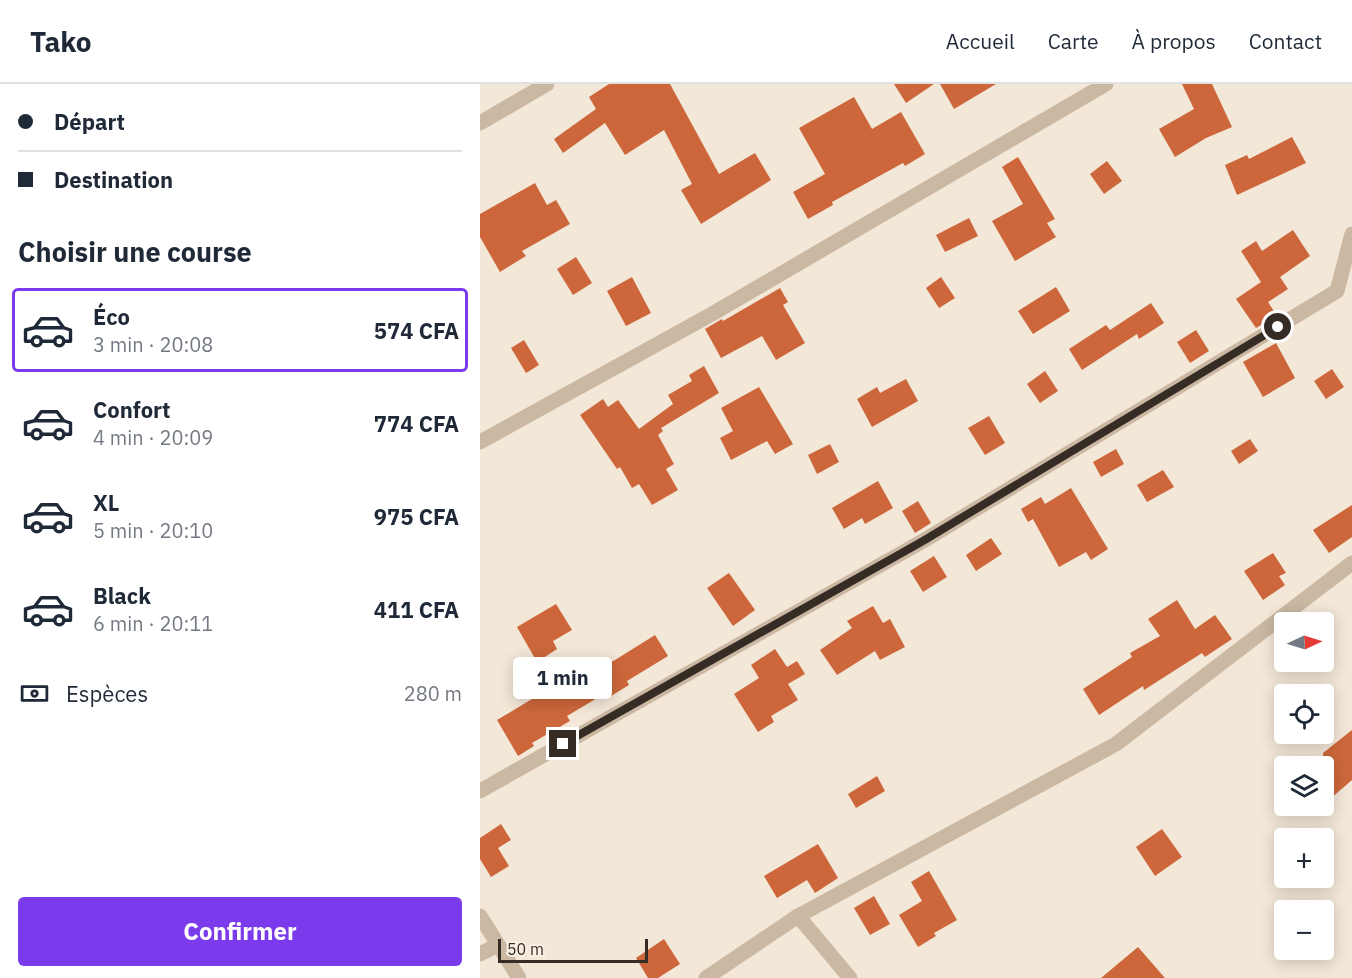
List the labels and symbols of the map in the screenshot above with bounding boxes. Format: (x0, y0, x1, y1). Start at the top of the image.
route start (1264, 313, 1291, 340)
north arrow (1274, 612, 1334, 672)
callout: 1 min (514, 657, 612, 699)
route end (549, 730, 576, 757)
scale bar (498, 936, 648, 964)

